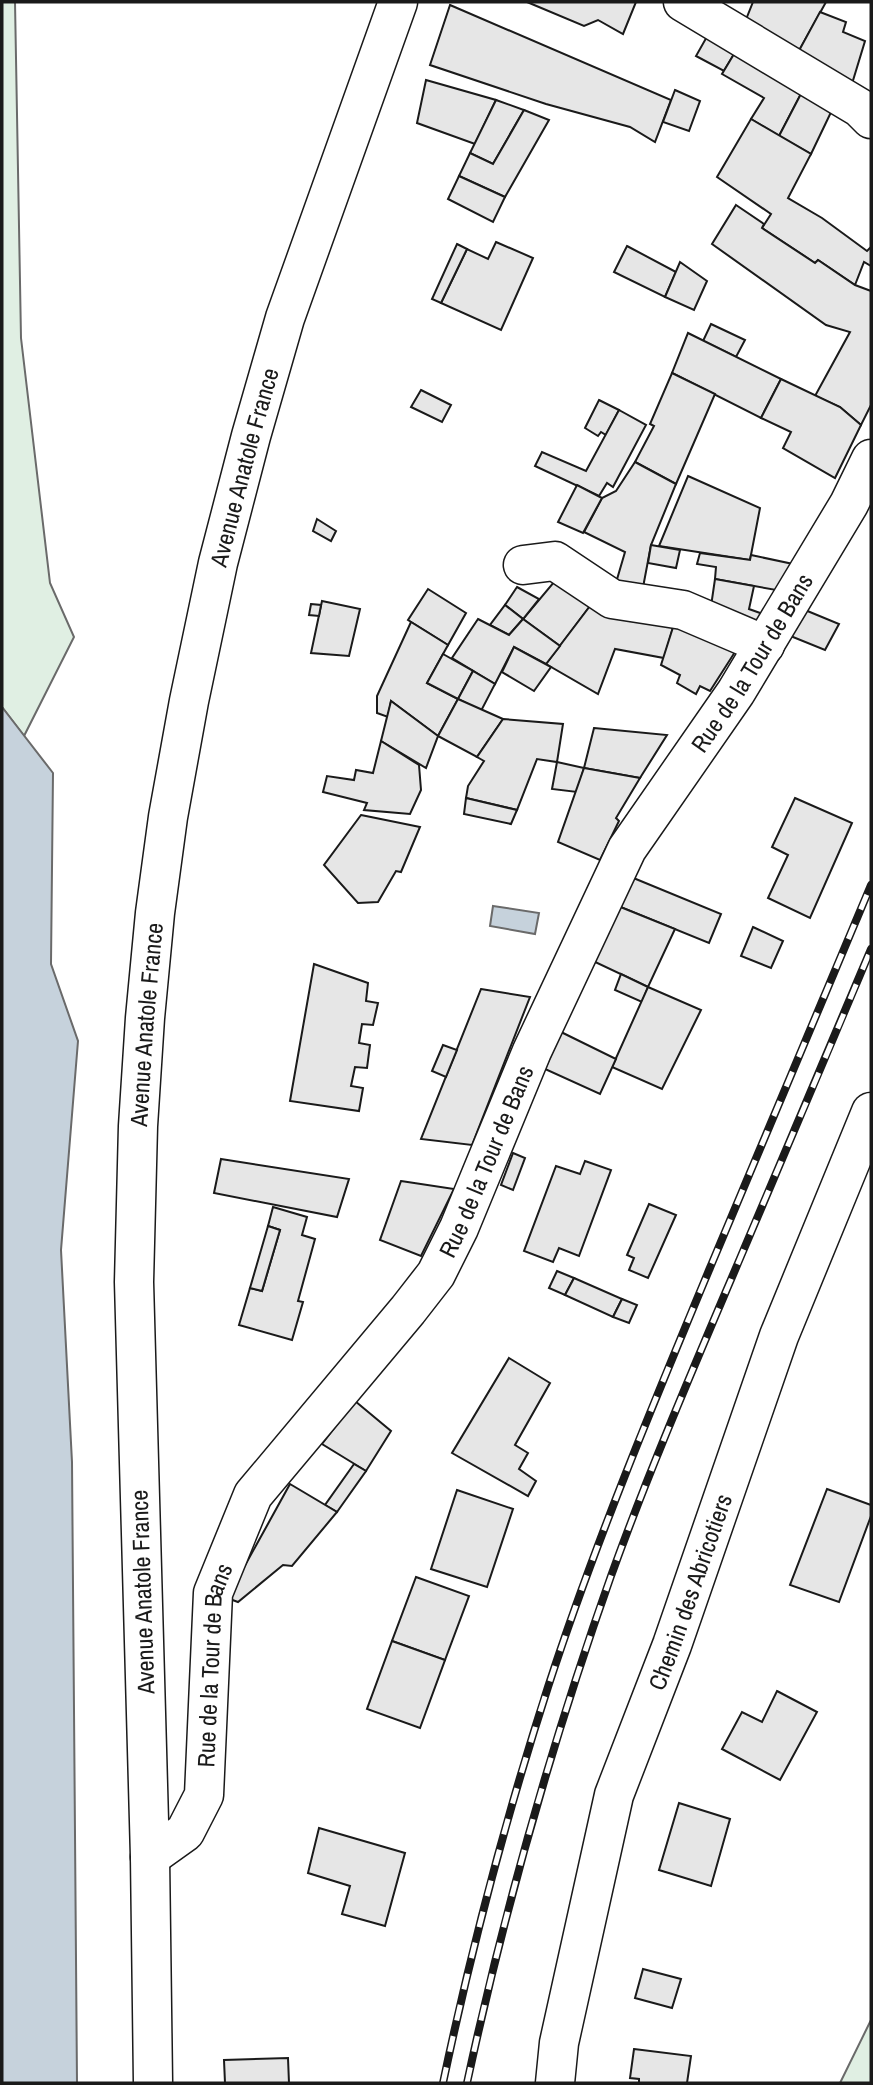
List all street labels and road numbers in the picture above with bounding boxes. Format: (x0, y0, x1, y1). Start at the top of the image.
street label: Avenue Anatole France (202, 364, 286, 571)
street label: Rue de la Tour de Bans (683, 567, 820, 758)
street label: Avenue Anatole France (122, 921, 170, 1129)
street label: Rue de la Tour de Bans (431, 1060, 540, 1263)
street label: Avenue Anatole France (122, 1489, 162, 1696)
street label: Chemin des Abricotiers (640, 1490, 739, 1695)
street label: Rue de la Tour de Bans (189, 1558, 240, 1768)

